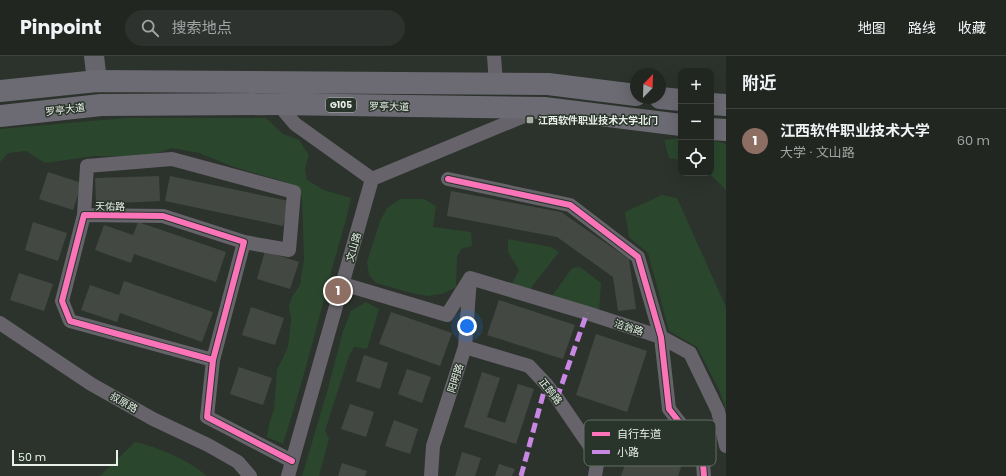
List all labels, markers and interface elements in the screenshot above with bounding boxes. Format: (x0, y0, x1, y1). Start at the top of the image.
search box (125, 10, 405, 46)
text: Pinpoint (20, 14, 101, 41)
icon: search (139, 17, 161, 39)
text: 搜索地点 (171, 17, 231, 38)
text: 地图 (858, 18, 886, 38)
text: 路线 (908, 18, 936, 38)
text: 收藏 (958, 18, 986, 38)
north arrow (630, 68, 666, 104)
map controls (678, 68, 714, 176)
button: + (678, 68, 714, 104)
text: 附近 (742, 71, 776, 95)
road number: G105 (326, 98, 356, 112)
street label: 罗亭大道 (369, 99, 409, 114)
street label: 罗亭大道 (44, 100, 86, 119)
button: − (678, 104, 714, 140)
place label: 江西软件职业技术大学北门 (538, 113, 658, 128)
marker: 江西软件职业技术大学北门 (525, 115, 535, 125)
text: 江西软件职业技术大学 (780, 120, 930, 141)
text: 1 (753, 131, 757, 150)
text: 60 m (957, 131, 990, 150)
button: locate (678, 140, 714, 176)
text: 大学 · 文山路 (780, 143, 855, 162)
street label: 天佑路 (95, 199, 125, 214)
street label: 文山路 (342, 231, 365, 264)
pin: 1 (325, 276, 351, 306)
your location (457, 316, 477, 336)
street label: 涪翁路 (612, 316, 645, 339)
street label: 阳明路 (444, 362, 467, 395)
street label: 正鹄路 (535, 375, 566, 408)
street label: 叔原路 (107, 389, 141, 416)
legend (584, 420, 716, 466)
text: 自行车道 (617, 426, 661, 442)
text: 小路 (617, 444, 639, 460)
scale bar (12, 448, 118, 467)
text: 50 m (18, 449, 46, 465)

